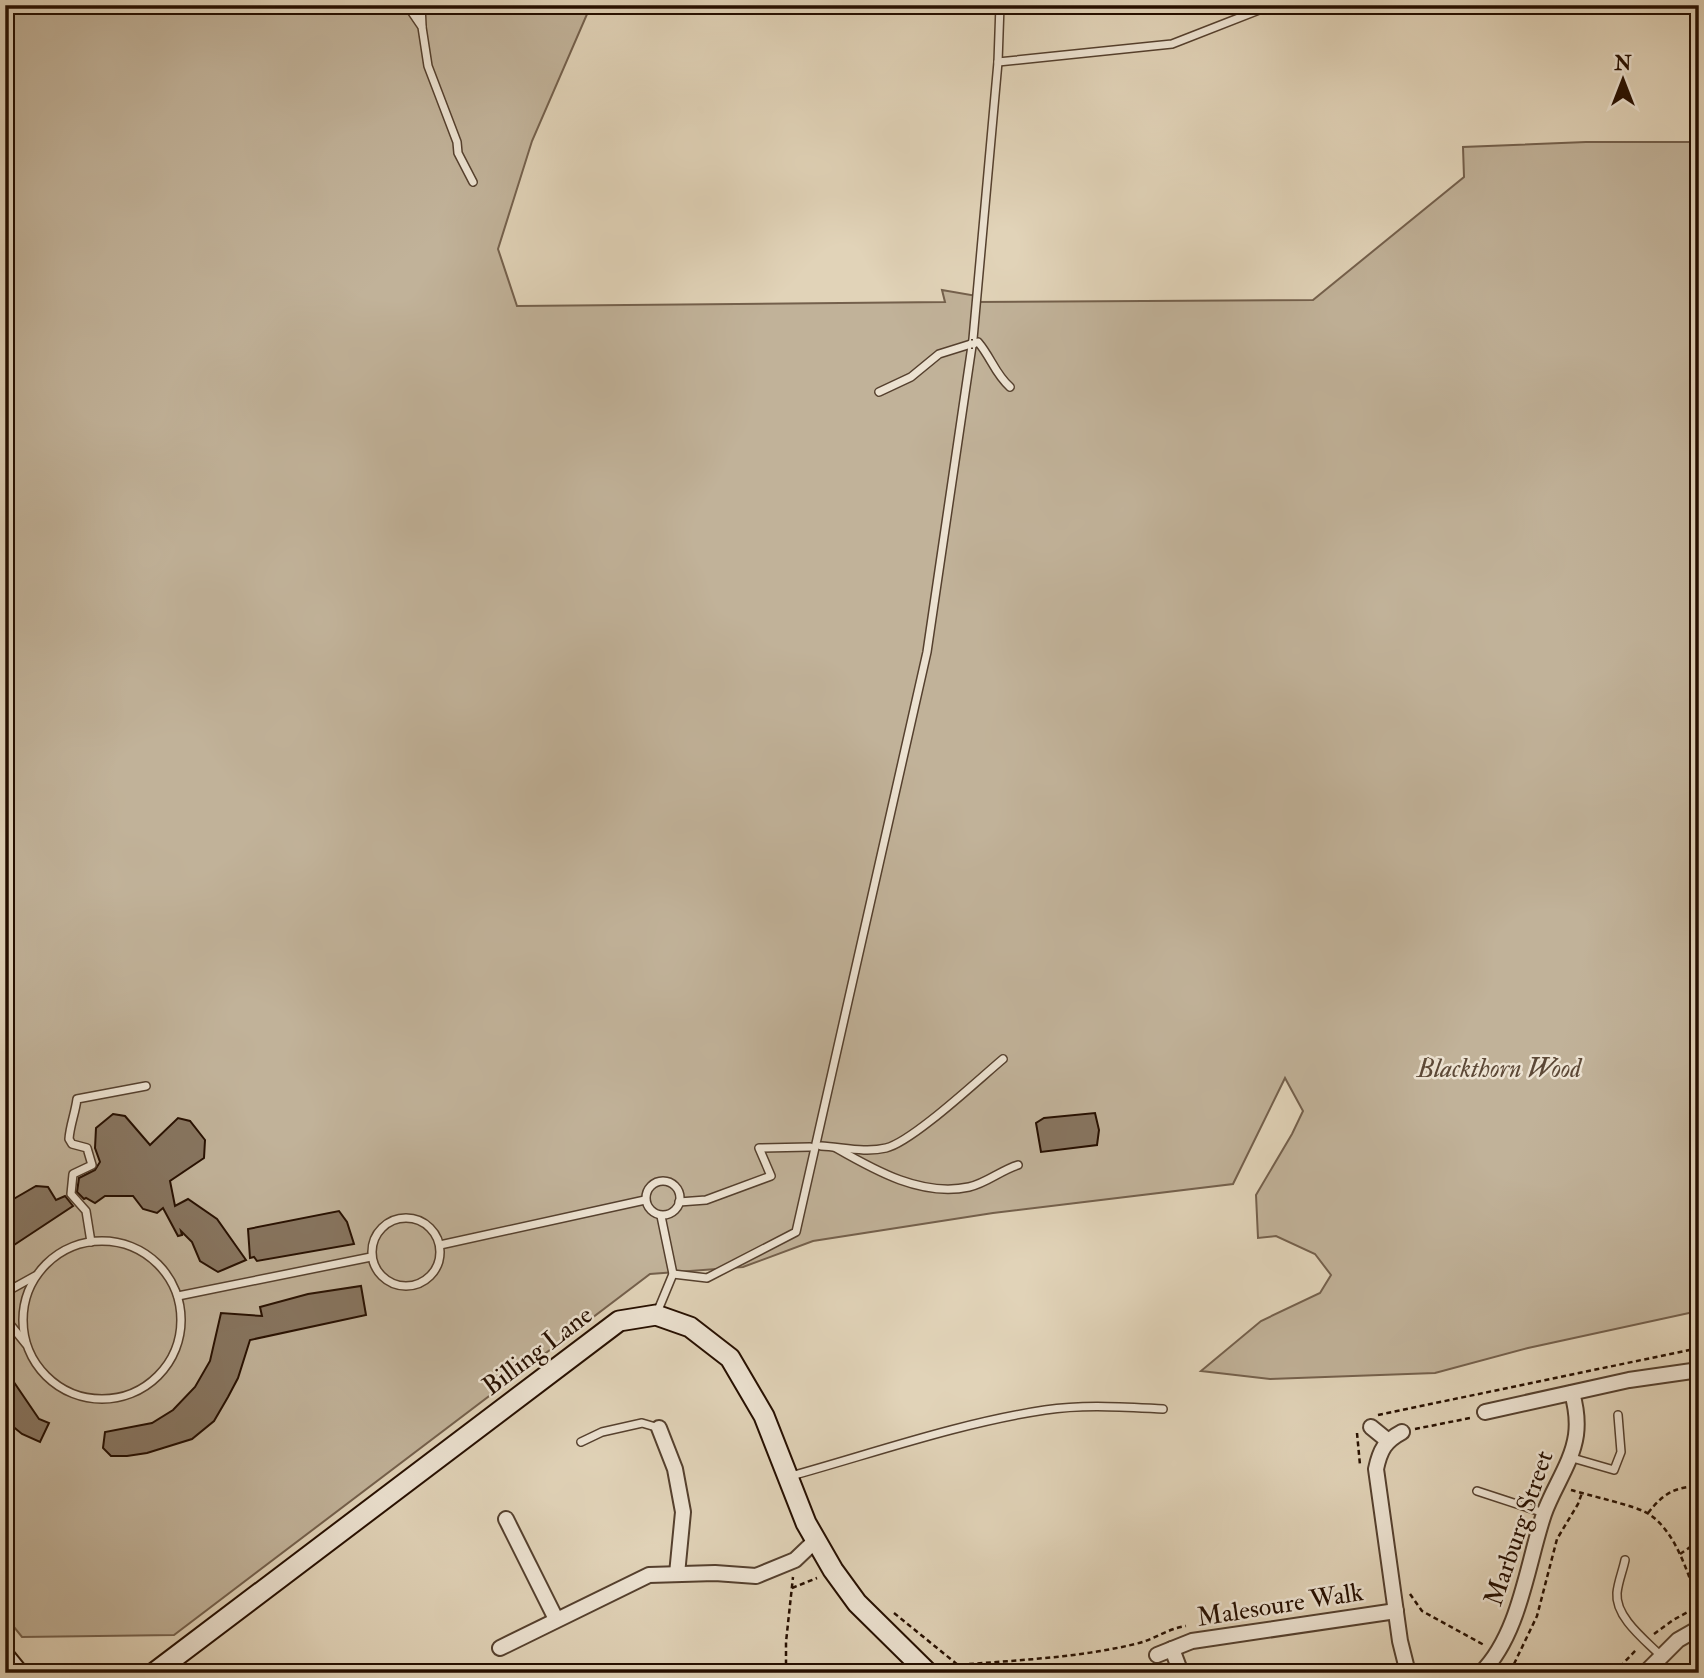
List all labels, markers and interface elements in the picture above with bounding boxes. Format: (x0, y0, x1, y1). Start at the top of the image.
north arrow (1588, 46, 1658, 116)
text: N (1613, 52, 1632, 76)
park label: Blackthorn Wood (1415, 1053, 1583, 1085)
street label: Billing Lane (476, 1299, 599, 1403)
street label: Marburg Street (1477, 1447, 1560, 1610)
street label: Malesoure Walk (1195, 1576, 1366, 1634)

